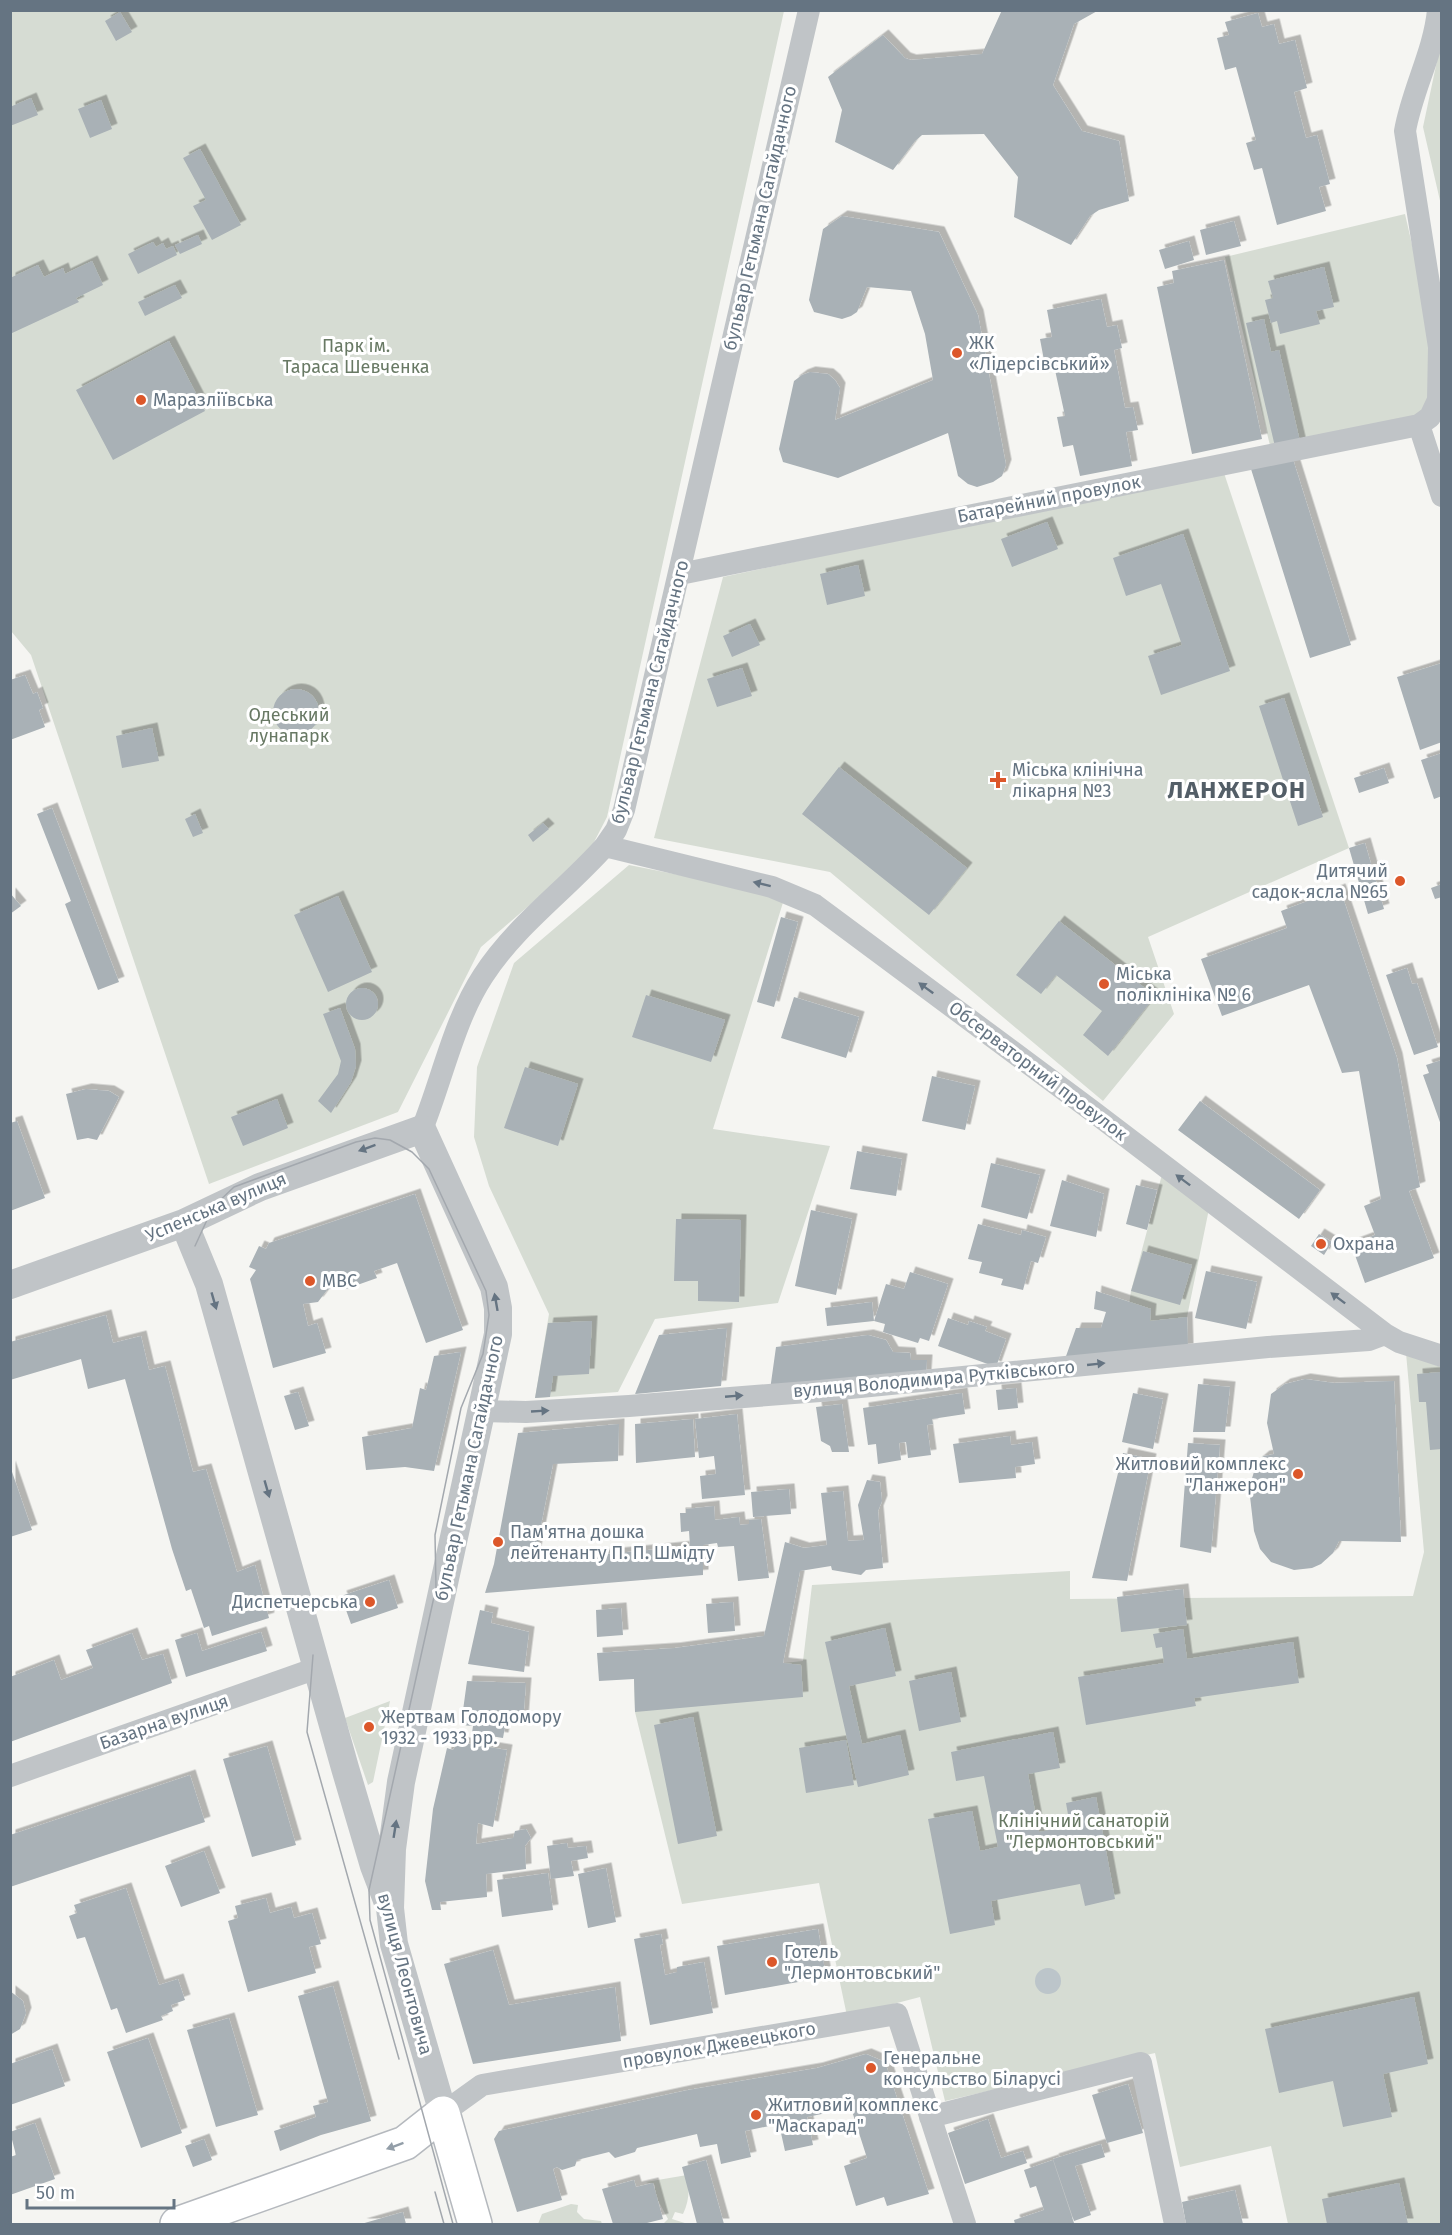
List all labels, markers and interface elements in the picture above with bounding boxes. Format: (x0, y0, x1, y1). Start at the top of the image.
street label: бульвар Гетьмана Сагайдачного (719, 83, 801, 353)
place label: ЖК «Лідерсівський» (969, 332, 1110, 375)
park label: Парк ім. Тараса Шевченка (282, 335, 430, 378)
marker: ЖК «Лідерсівський» (950, 346, 964, 360)
place label: Маразліївська (153, 389, 274, 411)
marker: Маразліївська (134, 393, 148, 407)
street label: Батарейний провулок (956, 470, 1143, 528)
street label: бульвар Гетьмана Сагайдачного (607, 558, 693, 826)
park label: Одеський лунапарк (249, 704, 330, 747)
place label: Міська клінічна лікарня №3 (1012, 759, 1144, 802)
marker: Міська клінічна лікарня №3 (989, 771, 1007, 789)
district label: ЛАНЖЕРОН (1167, 776, 1307, 804)
place label: Дитячий садок-ясла №65 (1251, 860, 1388, 903)
marker: Дитячий садок-ясла №65 (1393, 874, 1407, 888)
one-way arrow (753, 879, 771, 889)
place label: Міська поліклініка № 6 (1116, 963, 1251, 1006)
marker: Міська поліклініка № 6 (1097, 977, 1111, 991)
one-way arrow (919, 982, 934, 994)
street label: Обсерваторний провулок (945, 997, 1132, 1146)
one-way arrow (358, 1143, 376, 1153)
street label: Успенська вулиця (142, 1167, 290, 1247)
one-way arrow (1175, 1173, 1191, 1186)
place label: Охрана (1333, 1233, 1395, 1255)
marker: Охрана (1314, 1237, 1328, 1251)
place label: МВС (322, 1270, 357, 1292)
marker: МВС (303, 1274, 317, 1288)
one-way arrow (210, 1292, 219, 1310)
one-way arrow (492, 1292, 501, 1311)
one-way arrow (1331, 1292, 1347, 1304)
street label: бульвар Гетьмана Сагайдачного (430, 1333, 508, 1603)
street label: вулиця Володимира Рутківського (792, 1356, 1076, 1402)
one-way arrow (1087, 1359, 1106, 1369)
one-way arrow (725, 1391, 744, 1401)
one-way arrow (531, 1406, 550, 1416)
place label: Житловий комплекс "Ланжерон" (1115, 1453, 1286, 1496)
marker: Житловий комплекс "Ланжерон" (1291, 1467, 1305, 1481)
one-way arrow (263, 1480, 272, 1498)
place label: Пам'ятна дошка лейтенанту П. П. Шмідту (510, 1521, 715, 1564)
marker: Пам'ятна дошка лейтенанту П. П. Шмідту (491, 1535, 505, 1549)
place label: Диспетчерська (231, 1591, 358, 1613)
marker: Диспетчерська (363, 1595, 377, 1609)
street label: Базарна вулиця (97, 1690, 231, 1754)
place label: Жертвам Голодомору 1932 - 1933 рр. (381, 1706, 561, 1749)
marker: Жертвам Голодомору 1932 - 1933 рр. (362, 1720, 376, 1734)
park label: Клінічний санаторій "Лермонтовський" (998, 1810, 1170, 1853)
one-way arrow (390, 1819, 399, 1838)
street label: вулиця Леонтовича (373, 1891, 437, 2057)
place label: Готель "Лермонтовський" (784, 1941, 941, 1984)
marker: Готель "Лермонтовський" (765, 1955, 779, 1969)
street label: провулок Джевецького (621, 2017, 817, 2073)
place label: Генеральне консульство Біларусі (883, 2047, 1061, 2090)
marker: Генеральне консульство Біларусі (864, 2061, 878, 2075)
place label: Житловий комплекс "Маскарад" (768, 2094, 939, 2137)
marker: Житловий комплекс "Маскарад" (749, 2108, 763, 2122)
one-way arrow (386, 2142, 404, 2152)
scale bar (27, 2172, 174, 2210)
text: 50 m (36, 2182, 75, 2204)

